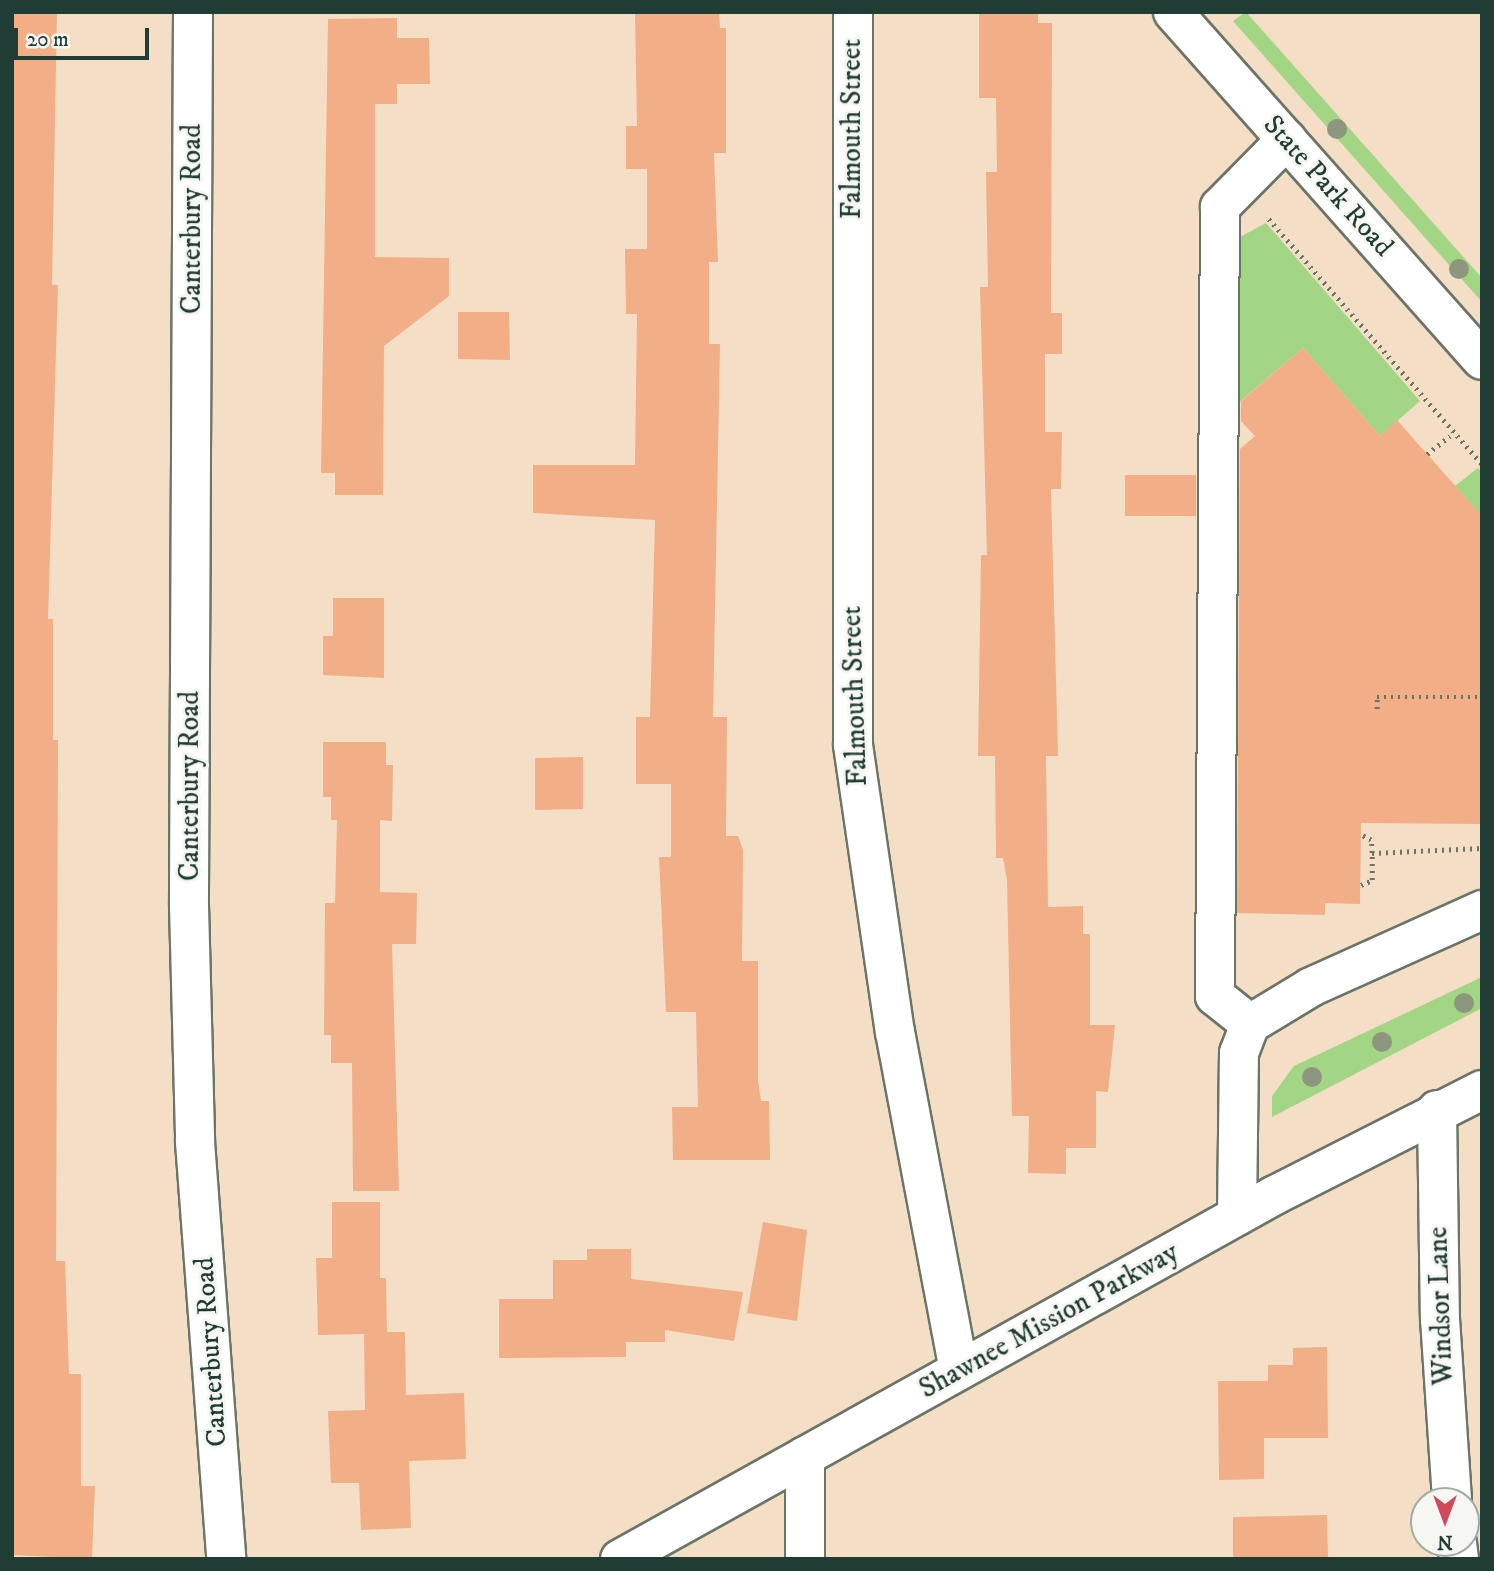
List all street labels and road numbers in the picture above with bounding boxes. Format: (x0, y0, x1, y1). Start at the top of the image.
street label: Falmouth Street (835, 39, 869, 219)
street label: State Park Road (1256, 108, 1400, 264)
street label: Canterbury Road (175, 124, 209, 314)
street label: Falmouth Street (835, 605, 875, 787)
street label: Canterbury Road (173, 691, 207, 881)
street label: Windsor Lane (1421, 1226, 1461, 1386)
street label: Shawnee Mission Parkway (914, 1236, 1184, 1406)
street label: Canterbury Road (188, 1256, 234, 1448)

